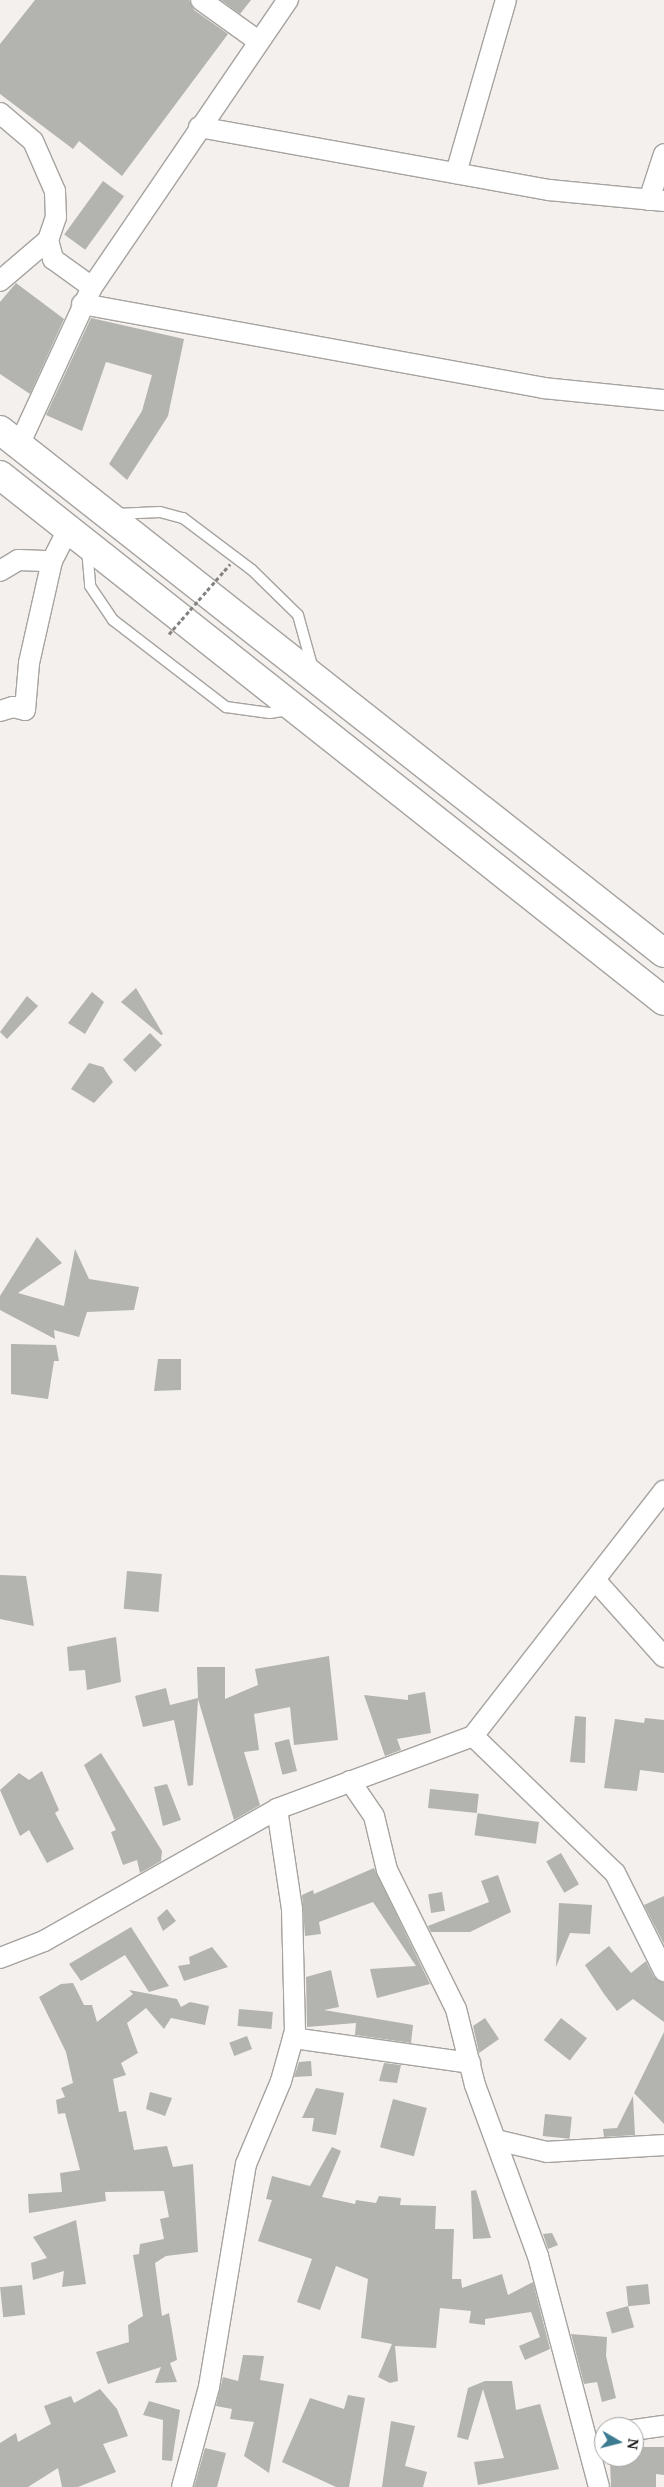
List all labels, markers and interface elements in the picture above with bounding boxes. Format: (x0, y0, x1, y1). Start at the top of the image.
north arrow (594, 2417, 644, 2467)
text: N (623, 2437, 644, 2451)

